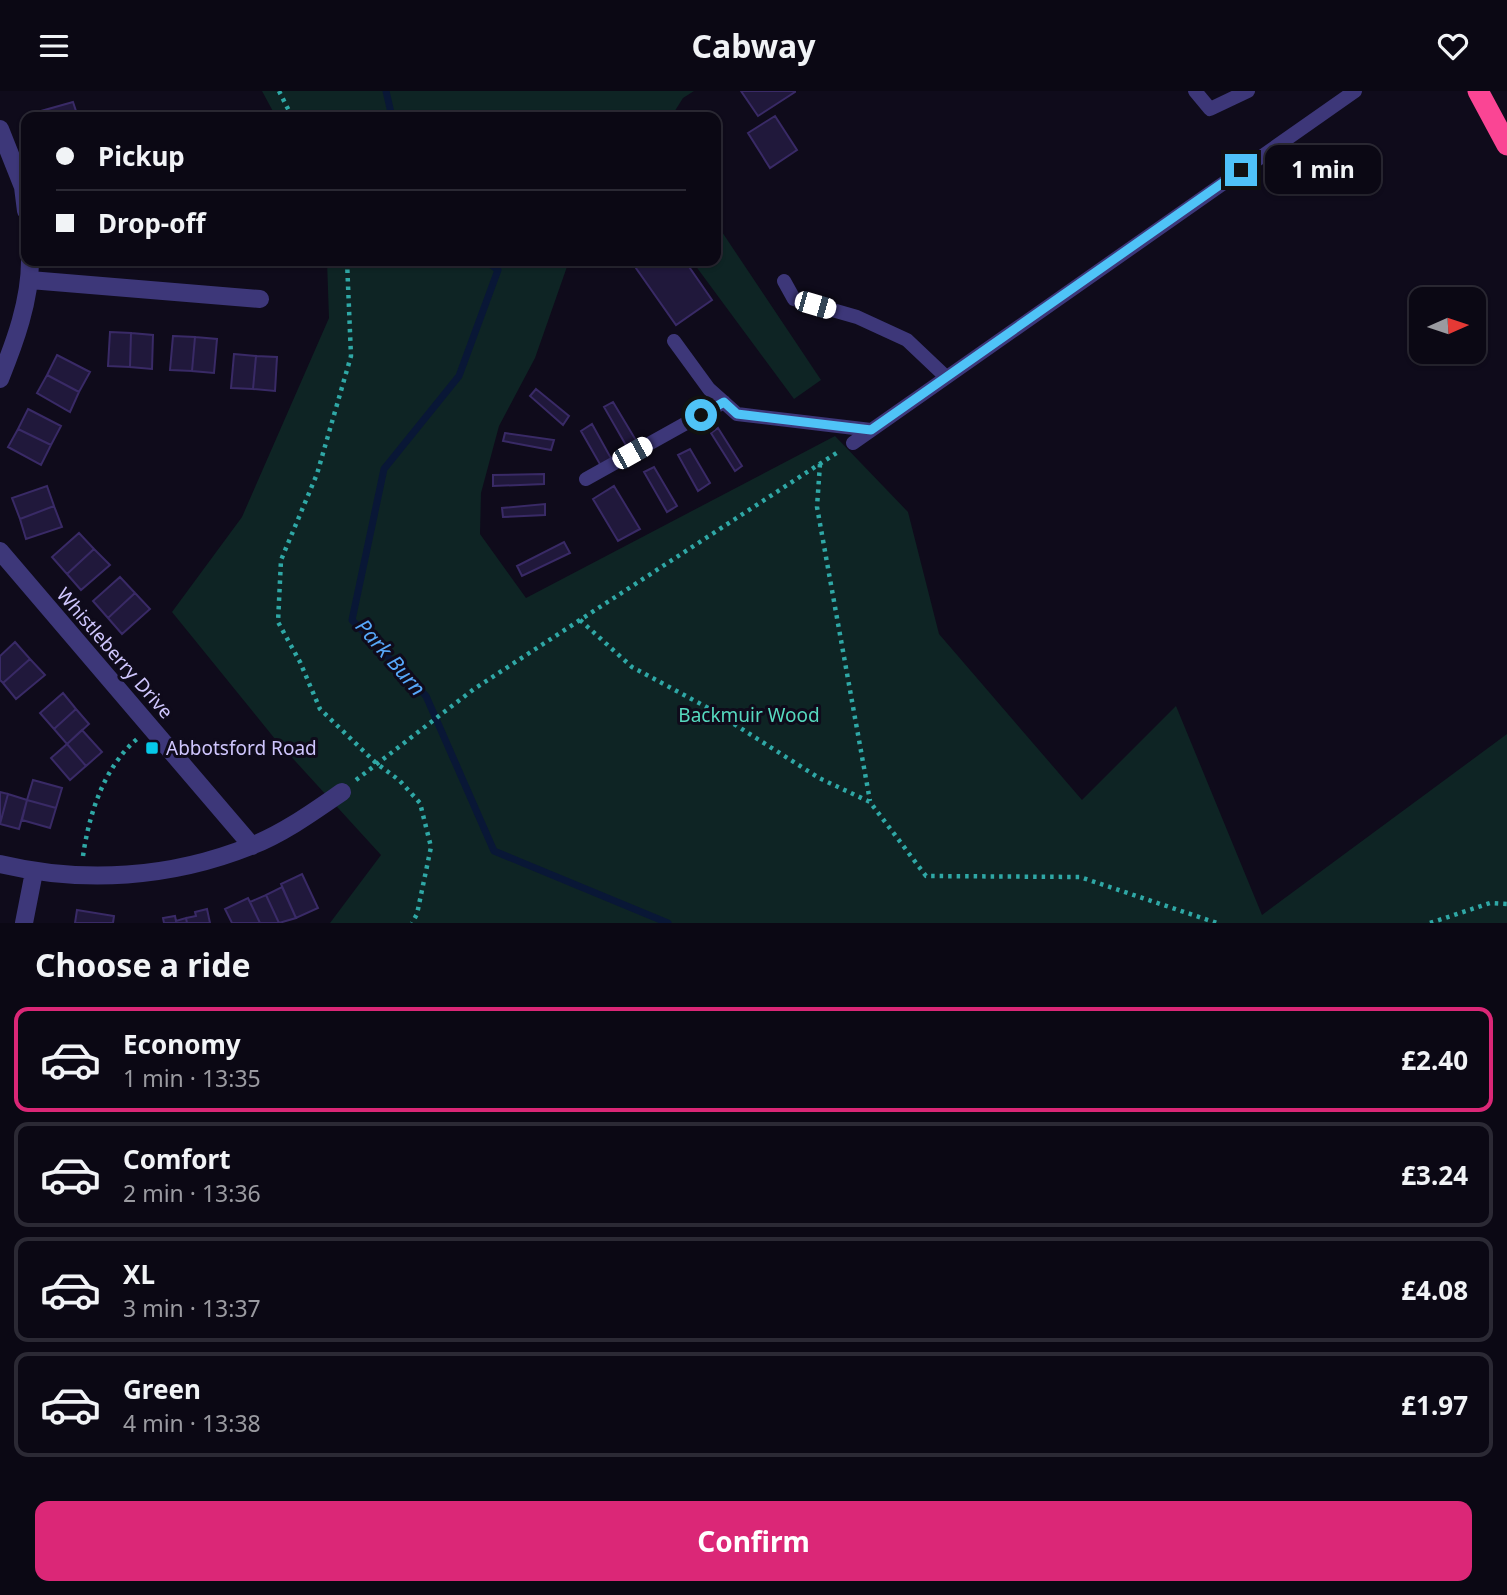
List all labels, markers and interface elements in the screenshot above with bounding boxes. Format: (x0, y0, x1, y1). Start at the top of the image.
text: Cabway (691, 24, 816, 67)
icon: menu (35, 27, 73, 65)
icon: heart (1434, 27, 1472, 65)
text: Pickup (98, 138, 185, 174)
callout: 1 min (1266, 146, 1381, 195)
text: 1 min (1291, 153, 1355, 185)
route end (1225, 154, 1257, 186)
text: Drop-off (98, 205, 205, 241)
north arrow (1409, 287, 1486, 364)
map controls (1409, 287, 1486, 364)
car (792, 289, 839, 321)
route start (685, 399, 717, 431)
car (609, 434, 656, 472)
street label: Whistleberry Drive (51, 582, 179, 724)
water label: Park Burn (350, 613, 432, 701)
park label: Backmuir Wood (678, 702, 820, 728)
place label: Abbotsford Road (166, 735, 317, 761)
marker: Abbotsford Road (144, 740, 160, 756)
text: Choose a ride (35, 943, 251, 986)
text: Economy (123, 1026, 241, 1062)
icon: car (39, 1028, 102, 1091)
text: £2.40 (1401, 1042, 1468, 1078)
text: 1 min · 13:35 (123, 1062, 261, 1094)
text: Comfort (123, 1141, 231, 1177)
icon: car (39, 1143, 102, 1206)
text: £3.24 (1401, 1157, 1468, 1193)
text: 2 min · 13:36 (123, 1177, 261, 1209)
text: XL (123, 1256, 155, 1292)
icon: car (39, 1258, 102, 1321)
text: £4.08 (1401, 1272, 1468, 1308)
text: 3 min · 13:37 (123, 1292, 261, 1324)
text: Green (123, 1371, 201, 1407)
icon: car (39, 1373, 102, 1436)
text: £1.97 (1401, 1387, 1468, 1423)
text: 4 min · 13:38 (123, 1407, 261, 1439)
button: Confirm (35, 1501, 1472, 1581)

